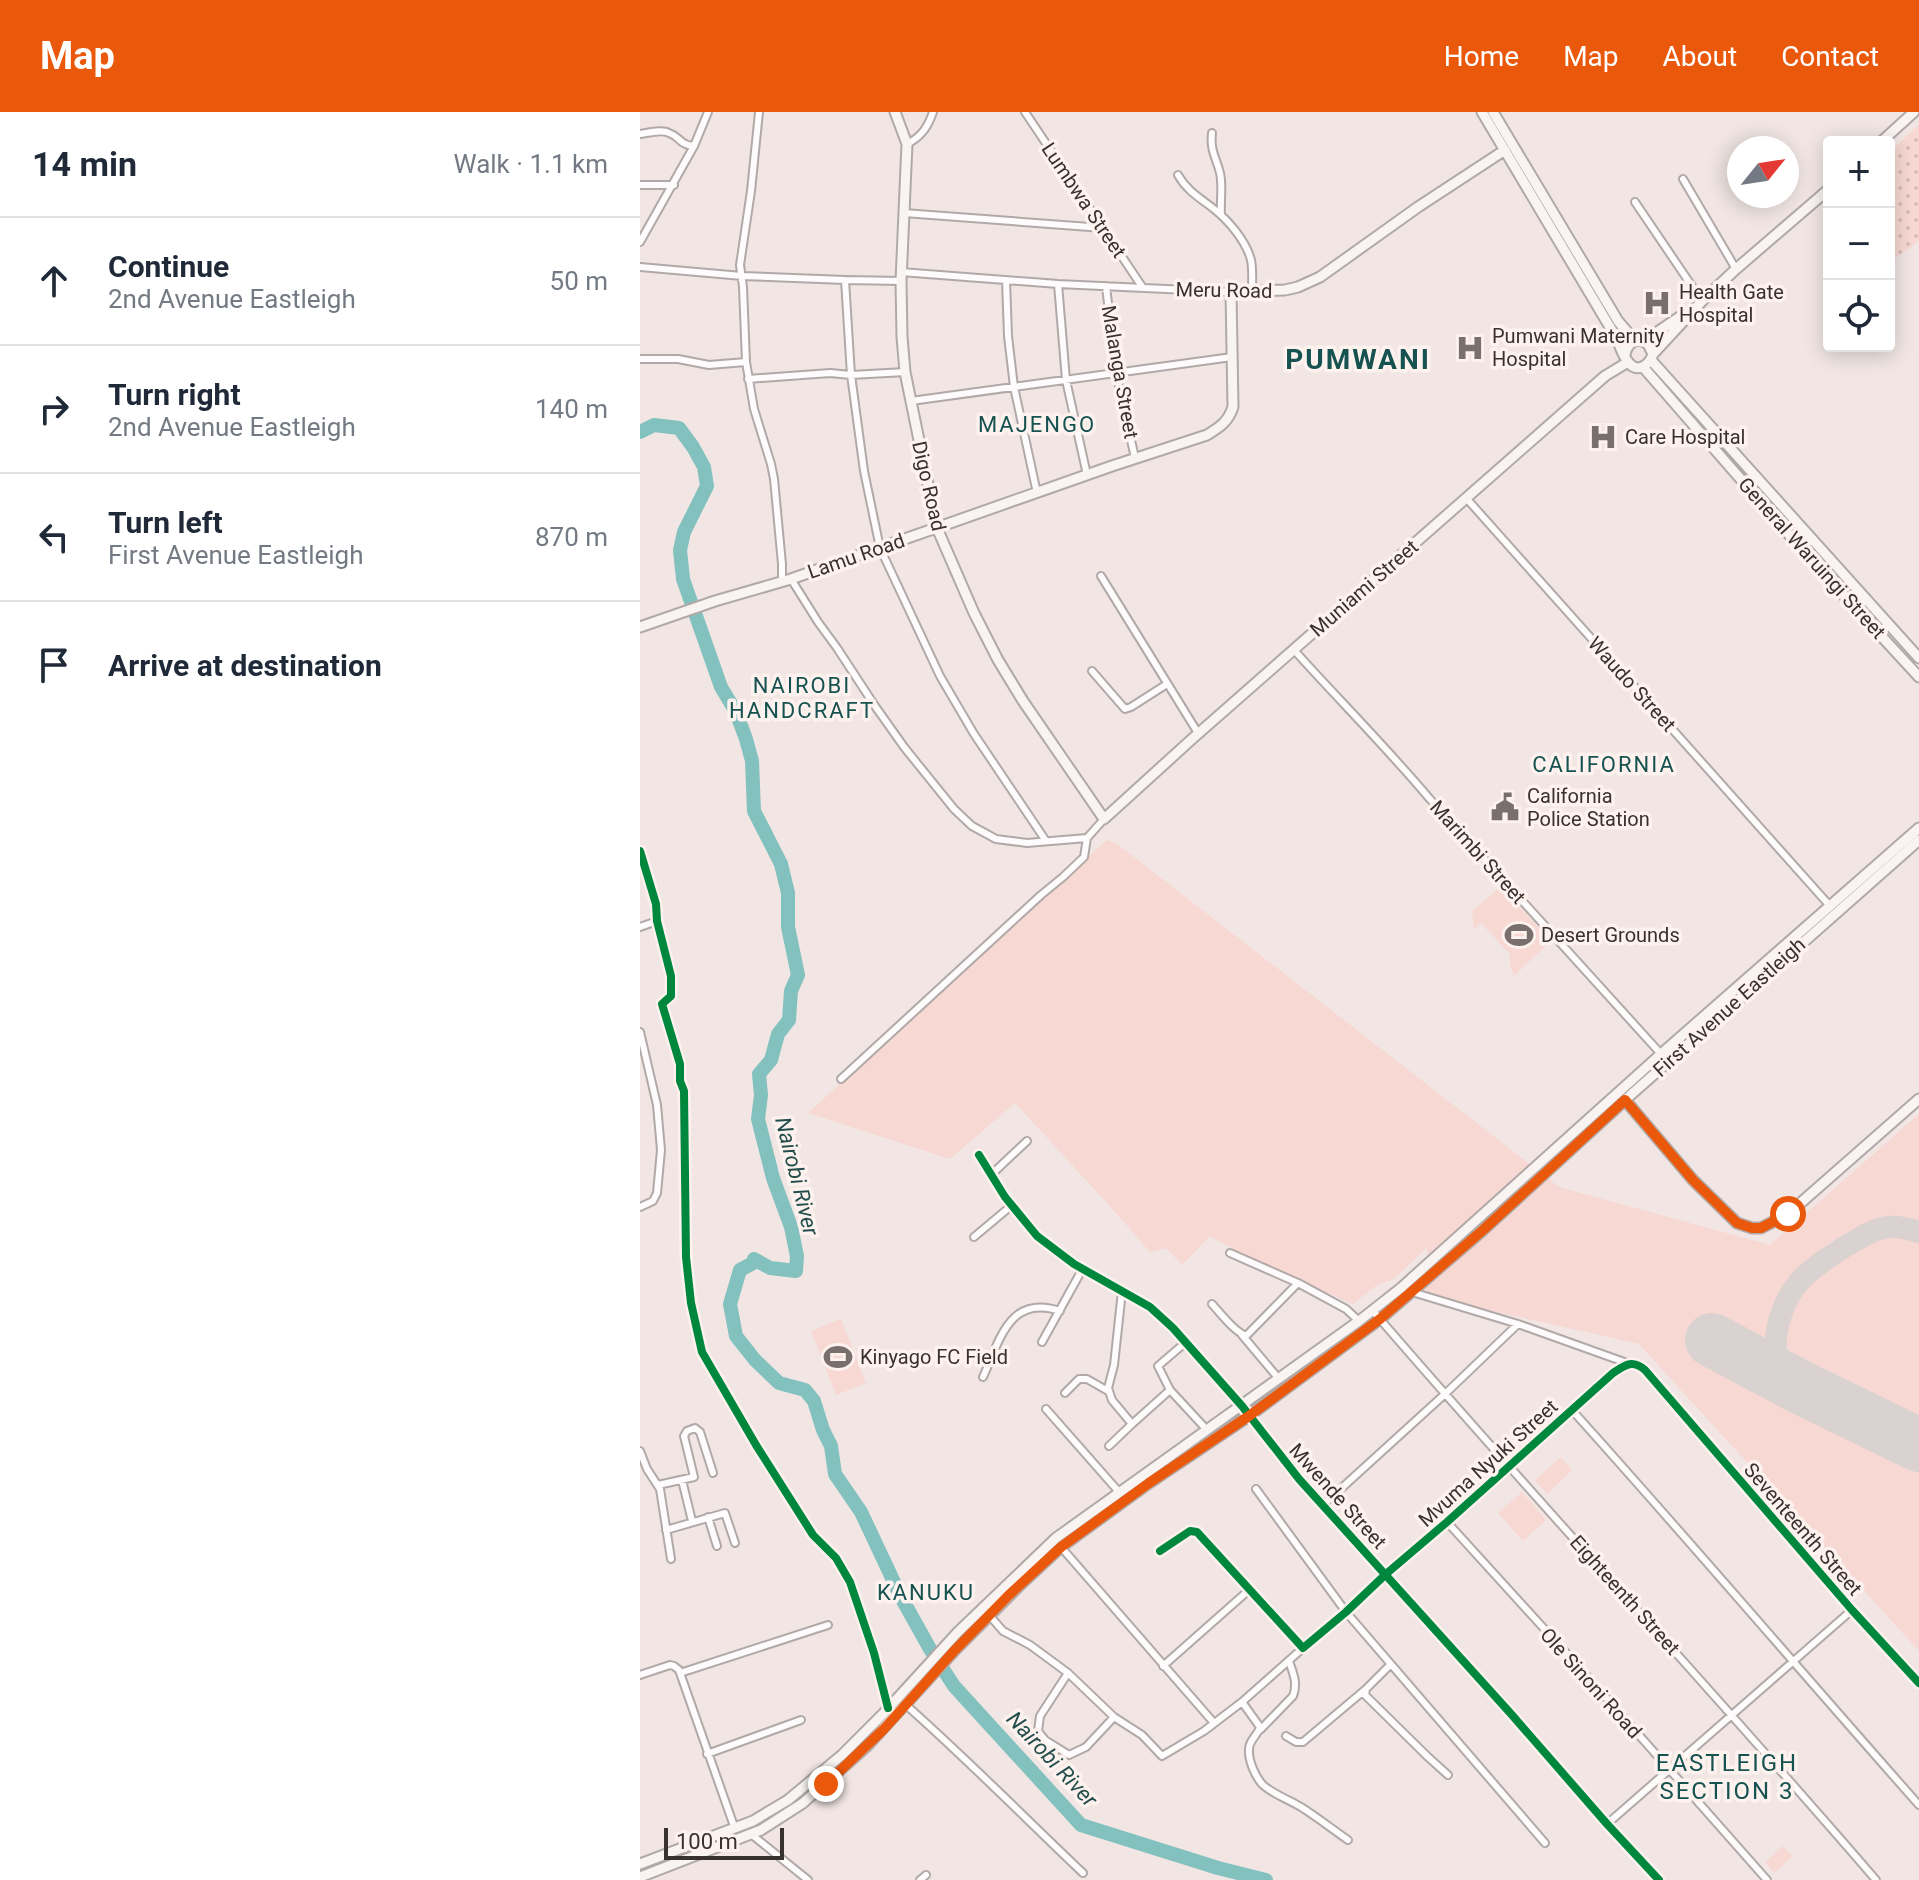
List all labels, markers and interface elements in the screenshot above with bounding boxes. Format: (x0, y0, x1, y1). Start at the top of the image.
text: Map (40, 34, 115, 78)
text: Home (1444, 40, 1519, 73)
text: Map (1563, 40, 1619, 73)
text: About (1663, 40, 1737, 73)
text: Contact (1781, 40, 1879, 73)
north arrow (1727, 136, 1799, 208)
map controls (1823, 136, 1895, 352)
button: + (1823, 136, 1895, 208)
street label: Lumbwa Street (1037, 138, 1131, 262)
text: 14 min (32, 144, 137, 184)
text: Walk · 1.1 km (454, 149, 608, 179)
button: − (1823, 208, 1895, 280)
text: Continue (108, 249, 229, 284)
icon: ahead (32, 259, 76, 303)
text: 50 m (550, 266, 608, 296)
street label: Meru Road (1175, 277, 1273, 303)
place label: Health Gate Hospital (1679, 280, 1784, 327)
button: locate (1823, 280, 1895, 352)
text: 2nd Avenue Eastleigh (108, 284, 356, 314)
hospital icon: Health Gate Hospital (1642, 288, 1672, 318)
street label: Malanga Street (1096, 303, 1144, 441)
place label: Pumwani Maternity Hospital (1492, 324, 1665, 371)
hospital icon: Pumwani Maternity Hospital (1455, 333, 1485, 363)
district label: PUMWANI (1285, 343, 1431, 376)
text: Turn right (108, 377, 241, 412)
icon: right (32, 387, 76, 431)
text: 140 m (535, 394, 608, 424)
text: 2nd Avenue Eastleigh (108, 412, 356, 442)
district label: MAJENGO (978, 412, 1096, 437)
hospital icon: Care Hospital (1588, 422, 1618, 452)
place label: Care Hospital (1625, 425, 1745, 449)
street label: Digo Road (907, 439, 951, 533)
street label: General Waruingi Street (1733, 472, 1891, 644)
text: Turn left (108, 505, 223, 540)
icon: left (32, 515, 76, 559)
text: 870 m (535, 522, 608, 552)
street label: Lamu Road (804, 528, 908, 584)
street label: Muniami Street (1305, 535, 1423, 641)
text: First Avenue Eastleigh (108, 540, 364, 570)
street label: Waudo Street (1583, 631, 1681, 737)
icon: arrive (32, 643, 76, 687)
text: Arrive at destination (108, 648, 382, 683)
district label: NAIROBI HANDCRAFT (729, 673, 875, 723)
district label: CALIFORNIA (1532, 752, 1676, 777)
place label: California Police Station (1527, 784, 1650, 831)
public building icon: California Police Station (1490, 792, 1520, 822)
street label: Marimbi Street (1425, 795, 1531, 909)
sports icon: Desert Grounds (1504, 920, 1534, 950)
place label: Desert Grounds (1541, 923, 1680, 947)
street label: First Avenue Eastleigh (1648, 932, 1810, 1082)
water label: Nairobi River (770, 1114, 824, 1238)
route start (1770, 1196, 1806, 1232)
sports icon: Kinyago FC Field (823, 1342, 853, 1372)
place label: Kinyago FC Field (860, 1345, 1008, 1369)
street label: Mvuma Nyuki Street (1413, 1394, 1563, 1532)
street label: Mwende Street (1284, 1438, 1392, 1554)
street label: Seventeenth Street (1739, 1458, 1867, 1600)
street label: Eighteenth Street (1565, 1530, 1685, 1660)
district label: KANUKU (877, 1580, 975, 1605)
street label: Ole Sinoni Road (1535, 1623, 1647, 1743)
water label: Nairobi River (1002, 1706, 1103, 1812)
district label: EASTLEIGH SECTION 3 (1656, 1749, 1798, 1805)
route end (808, 1766, 844, 1802)
scale bar (664, 1824, 784, 1860)
text: 100 m (676, 1829, 738, 1854)

